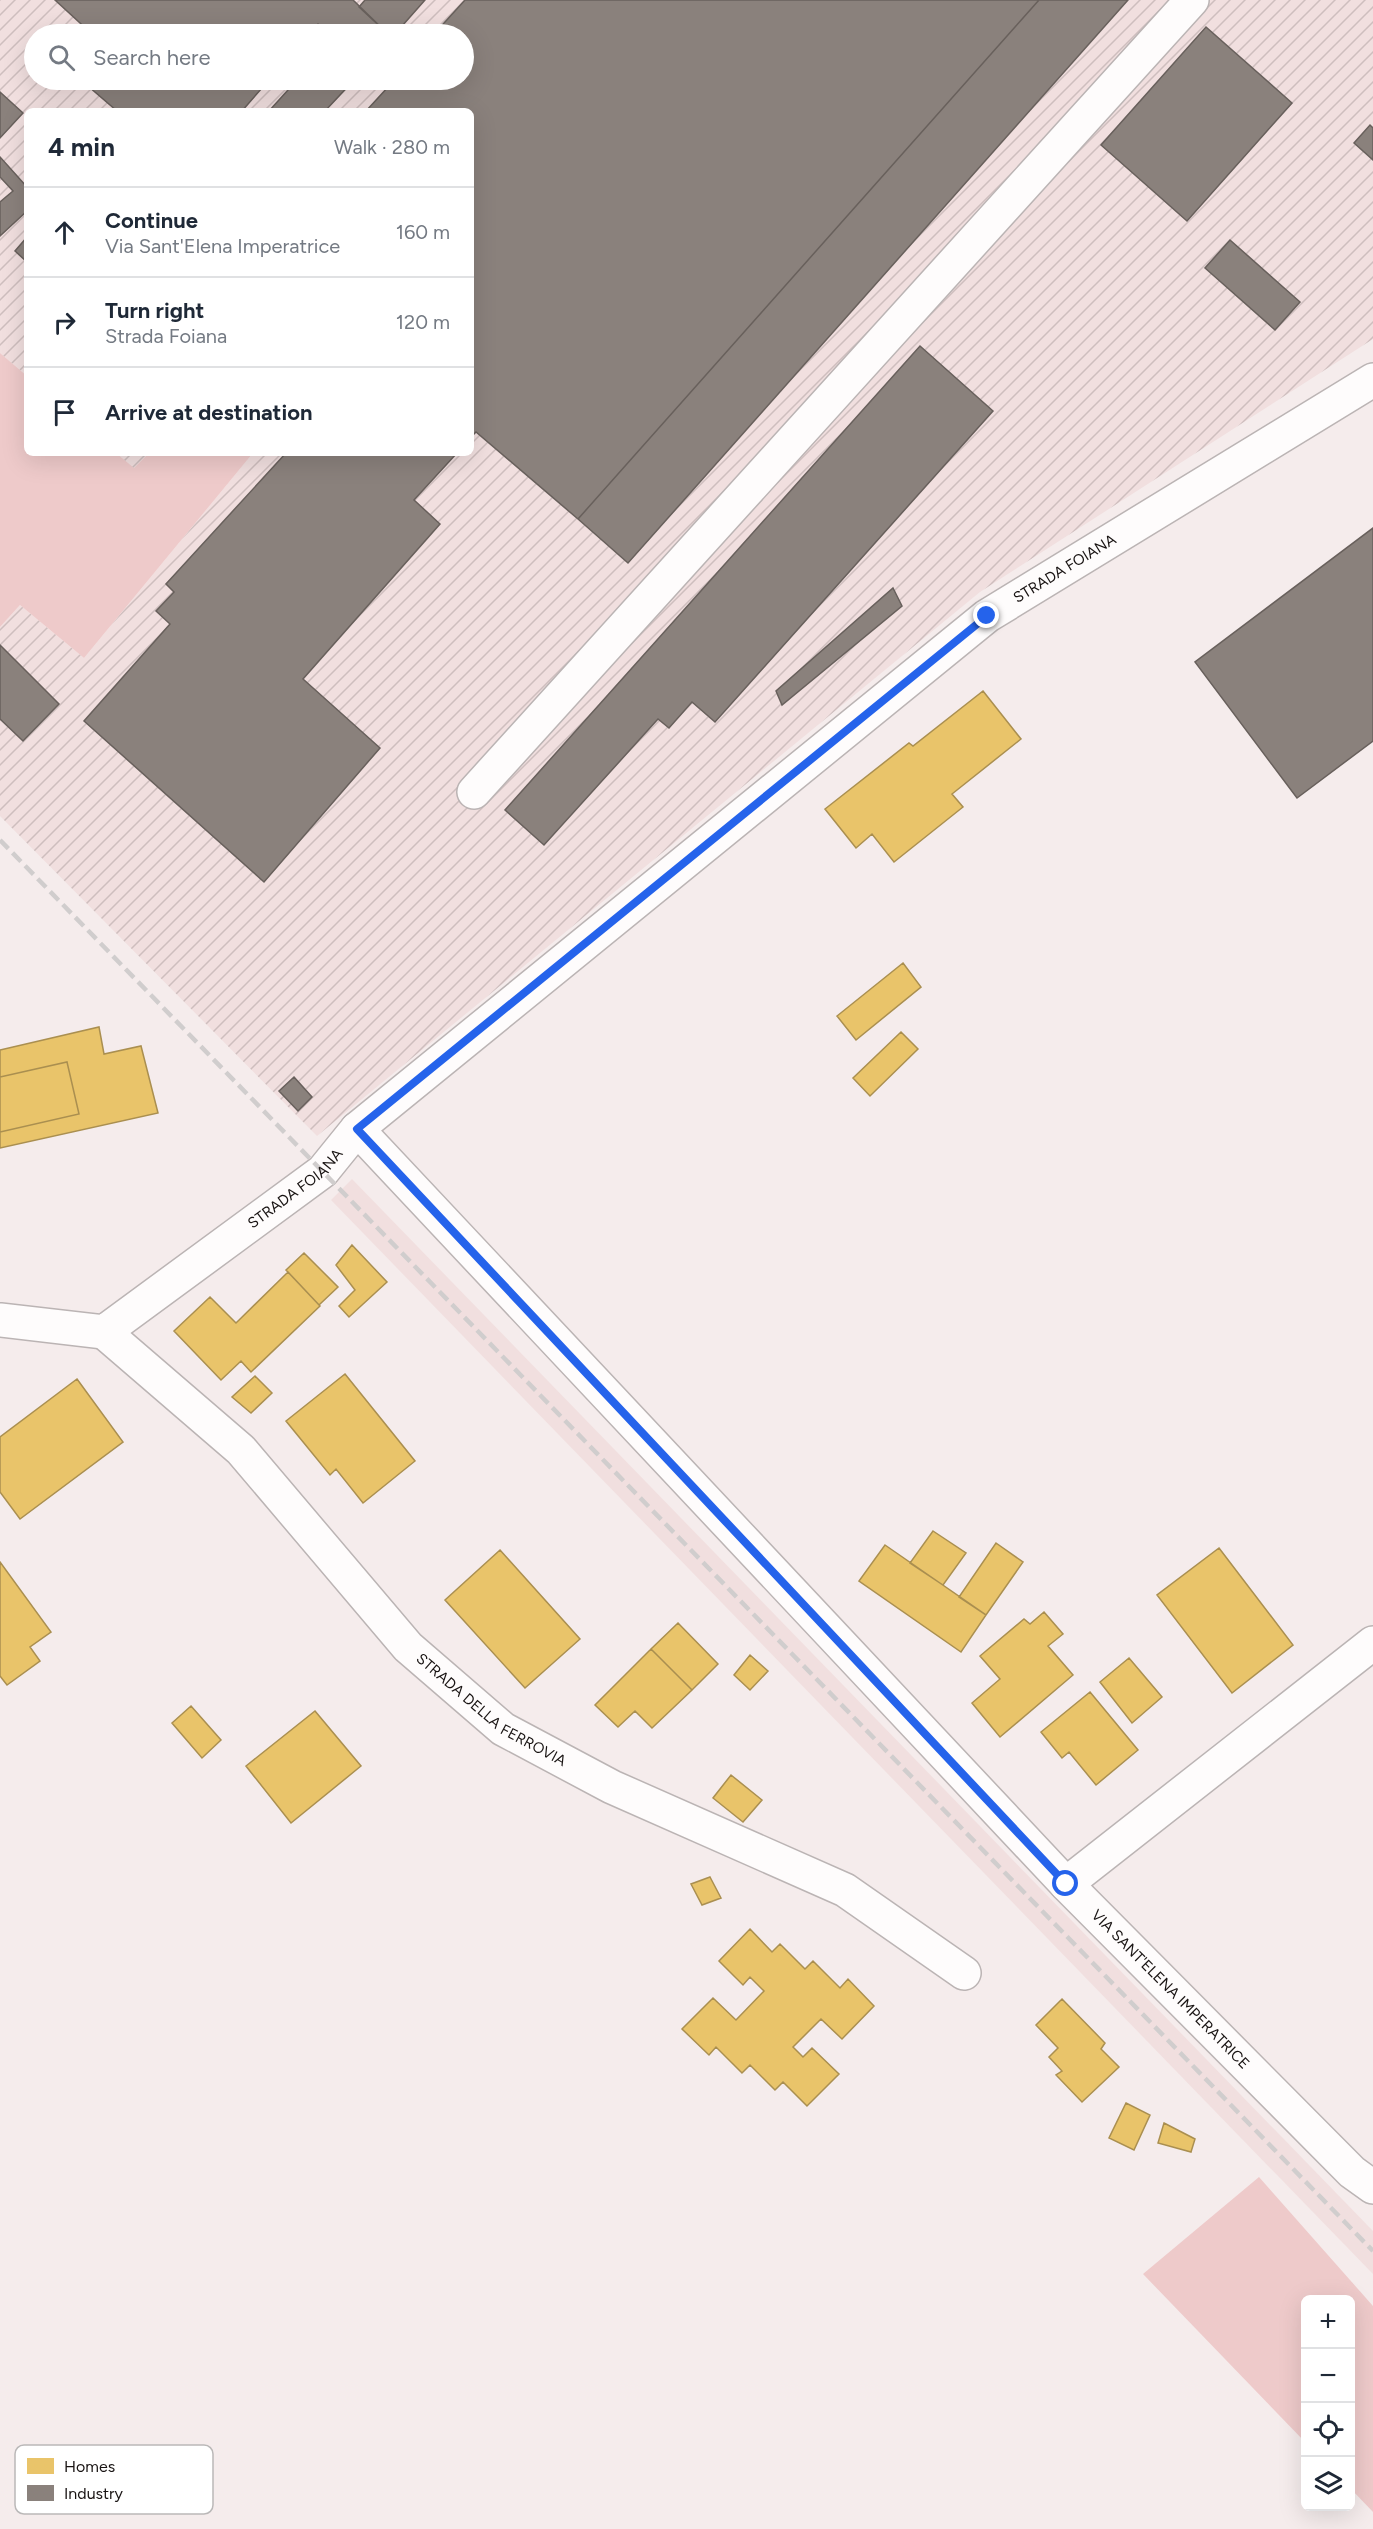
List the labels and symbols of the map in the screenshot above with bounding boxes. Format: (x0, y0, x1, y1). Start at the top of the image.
street label: STRADA FOIANA (1010, 530, 1119, 607)
route end (973, 602, 999, 628)
street label: STRADA FOIANA (244, 1145, 346, 1232)
street label: STRADA DELLA FERROVIA (413, 1649, 569, 1770)
route start (1052, 1870, 1078, 1896)
street label: VIA SANT'ELENA IMPERATRICE (1088, 1906, 1253, 2073)
legend (15, 2445, 213, 2514)
text: Homes (64, 2457, 115, 2476)
text: Industry (64, 2484, 123, 2503)

